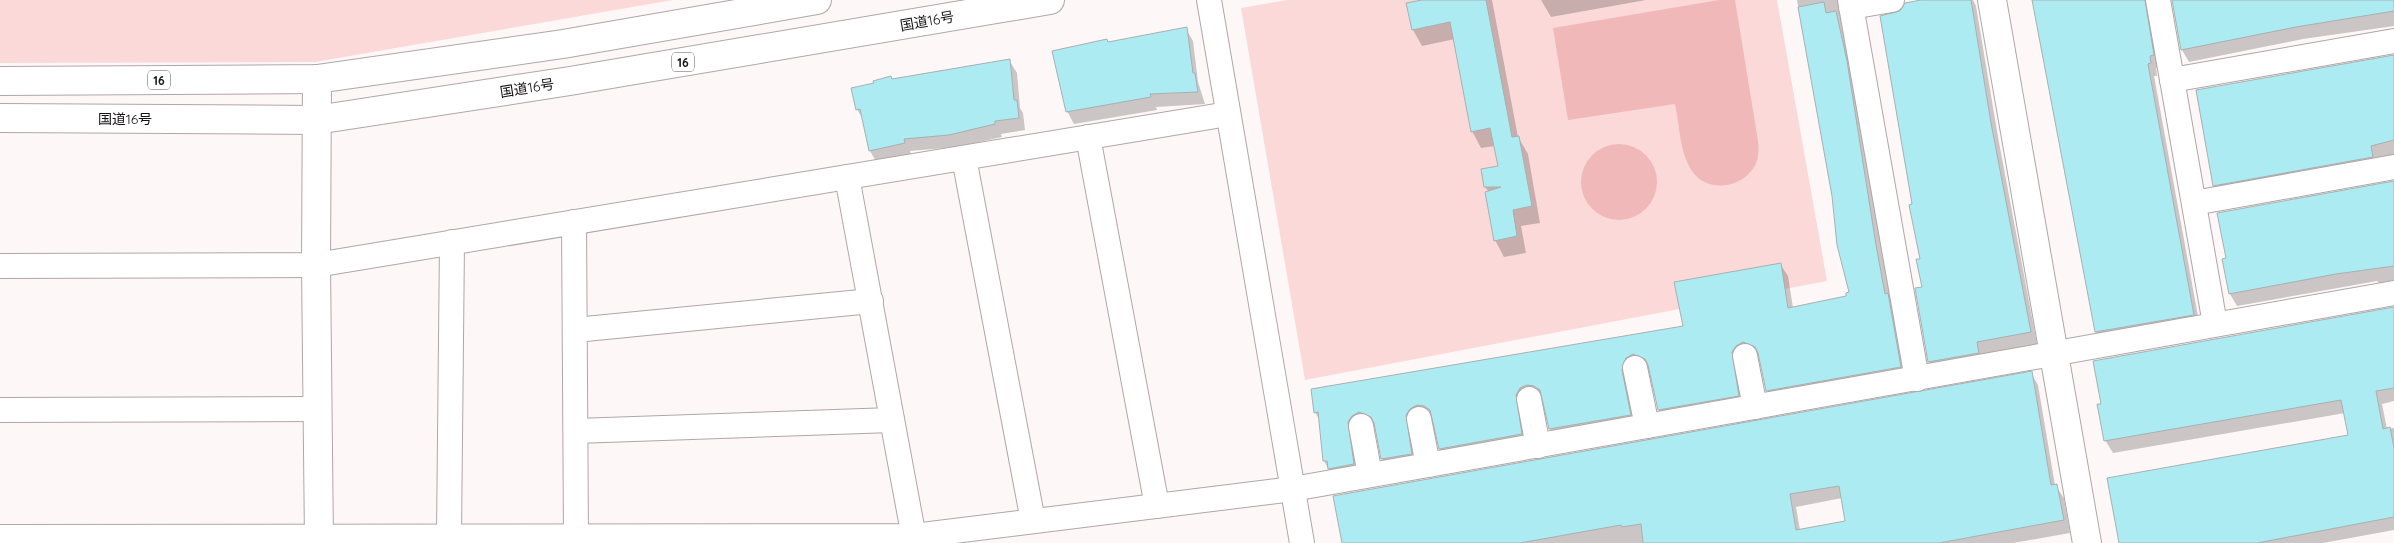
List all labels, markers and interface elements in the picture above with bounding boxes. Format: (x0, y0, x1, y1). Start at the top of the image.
street label: 国道16号 (898, 7, 956, 35)
road number: 16 (672, 52, 694, 72)
road number: 16 (148, 70, 170, 90)
street label: 国道16号 (499, 75, 555, 101)
street label: 国道16号 (98, 110, 152, 128)

